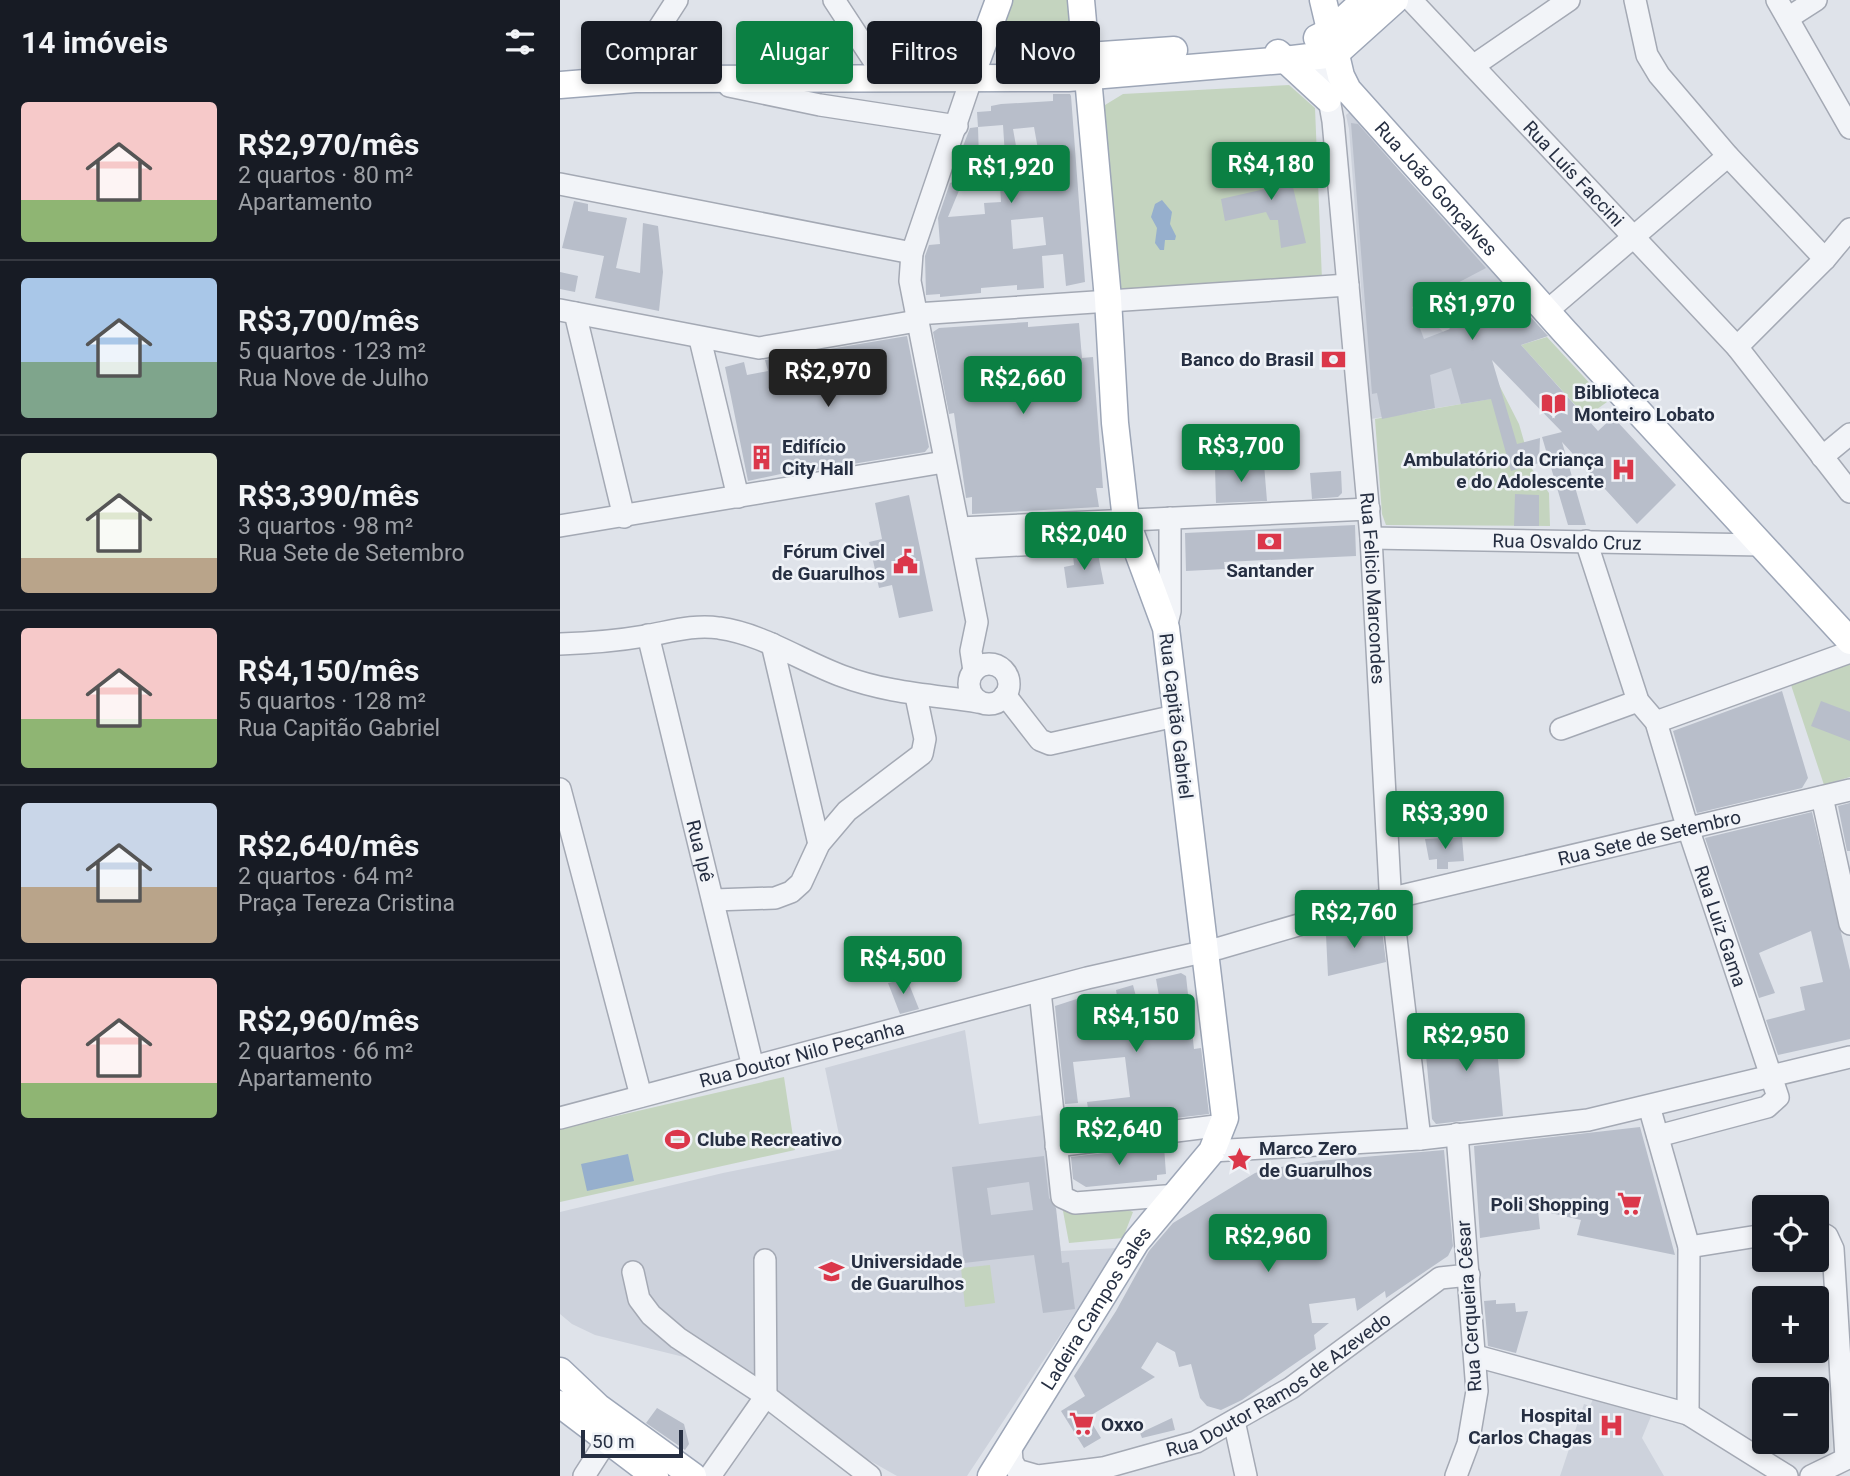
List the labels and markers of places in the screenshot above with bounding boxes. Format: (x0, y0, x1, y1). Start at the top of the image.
pin: R$4,180 (1206, 142, 1336, 202)
pin: R$1,920 (946, 146, 1076, 205)
pin: R$1,970 (1407, 282, 1537, 342)
bank icon: Banco do Brasil (1320, 345, 1348, 373)
place label: Banco do Brasil (1181, 348, 1314, 371)
pin: R$2,970 (763, 350, 893, 409)
pin: R$2,660 (958, 356, 1088, 416)
place label: Biblioteca Monteiro Lobato (1574, 381, 1715, 426)
library icon: Biblioteca Monteiro Lobato (1540, 389, 1568, 417)
pin: R$3,700 (1176, 424, 1306, 484)
place label: Edifício City Hall (782, 435, 854, 480)
building icon: Edifício City Hall (748, 443, 776, 471)
place label: Ambulatório da Criança e do Adolescente (1403, 448, 1604, 493)
hospital icon: Ambulatório da Criança e do Adolescente (1610, 456, 1638, 484)
pin: R$2,040 (1019, 512, 1149, 572)
bank icon: Santander (1256, 528, 1284, 556)
place label: Fórum Civel de Guarulhos (772, 540, 885, 585)
public building icon: Fórum Civel de Guarulhos (891, 548, 919, 576)
place label: Santander (1226, 559, 1314, 582)
pin: R$3,390 (1380, 792, 1510, 851)
pin: R$2,760 (1289, 890, 1419, 950)
pin: R$4,500 (838, 936, 968, 996)
pin: R$4,150 (1071, 995, 1201, 1054)
pin: R$2,950 (1401, 1014, 1531, 1073)
pin: R$2,640 (1054, 1108, 1184, 1167)
sports icon: Clube Recreativo (663, 1125, 691, 1153)
place label: Clube Recreativo (697, 1128, 842, 1151)
place label: Marco Zero de Guarulhos (1259, 1137, 1372, 1182)
place icon: Marco Zero de Guarulhos (1225, 1145, 1253, 1173)
supermarket icon: Poli Shopping (1615, 1190, 1643, 1218)
place label: Poli Shopping (1490, 1193, 1609, 1216)
pin: R$2,960 (1203, 1214, 1333, 1274)
place label: Universidade de Guarulhos (851, 1250, 964, 1295)
school or university icon: Universidade de Guarulhos (817, 1258, 845, 1286)
place label: Hospital Carlos Chagas (1468, 1404, 1592, 1449)
supermarket icon: Oxxo (1067, 1410, 1095, 1438)
hospital icon: Hospital Carlos Chagas (1598, 1412, 1626, 1440)
place label: Oxxo (1101, 1413, 1144, 1436)

